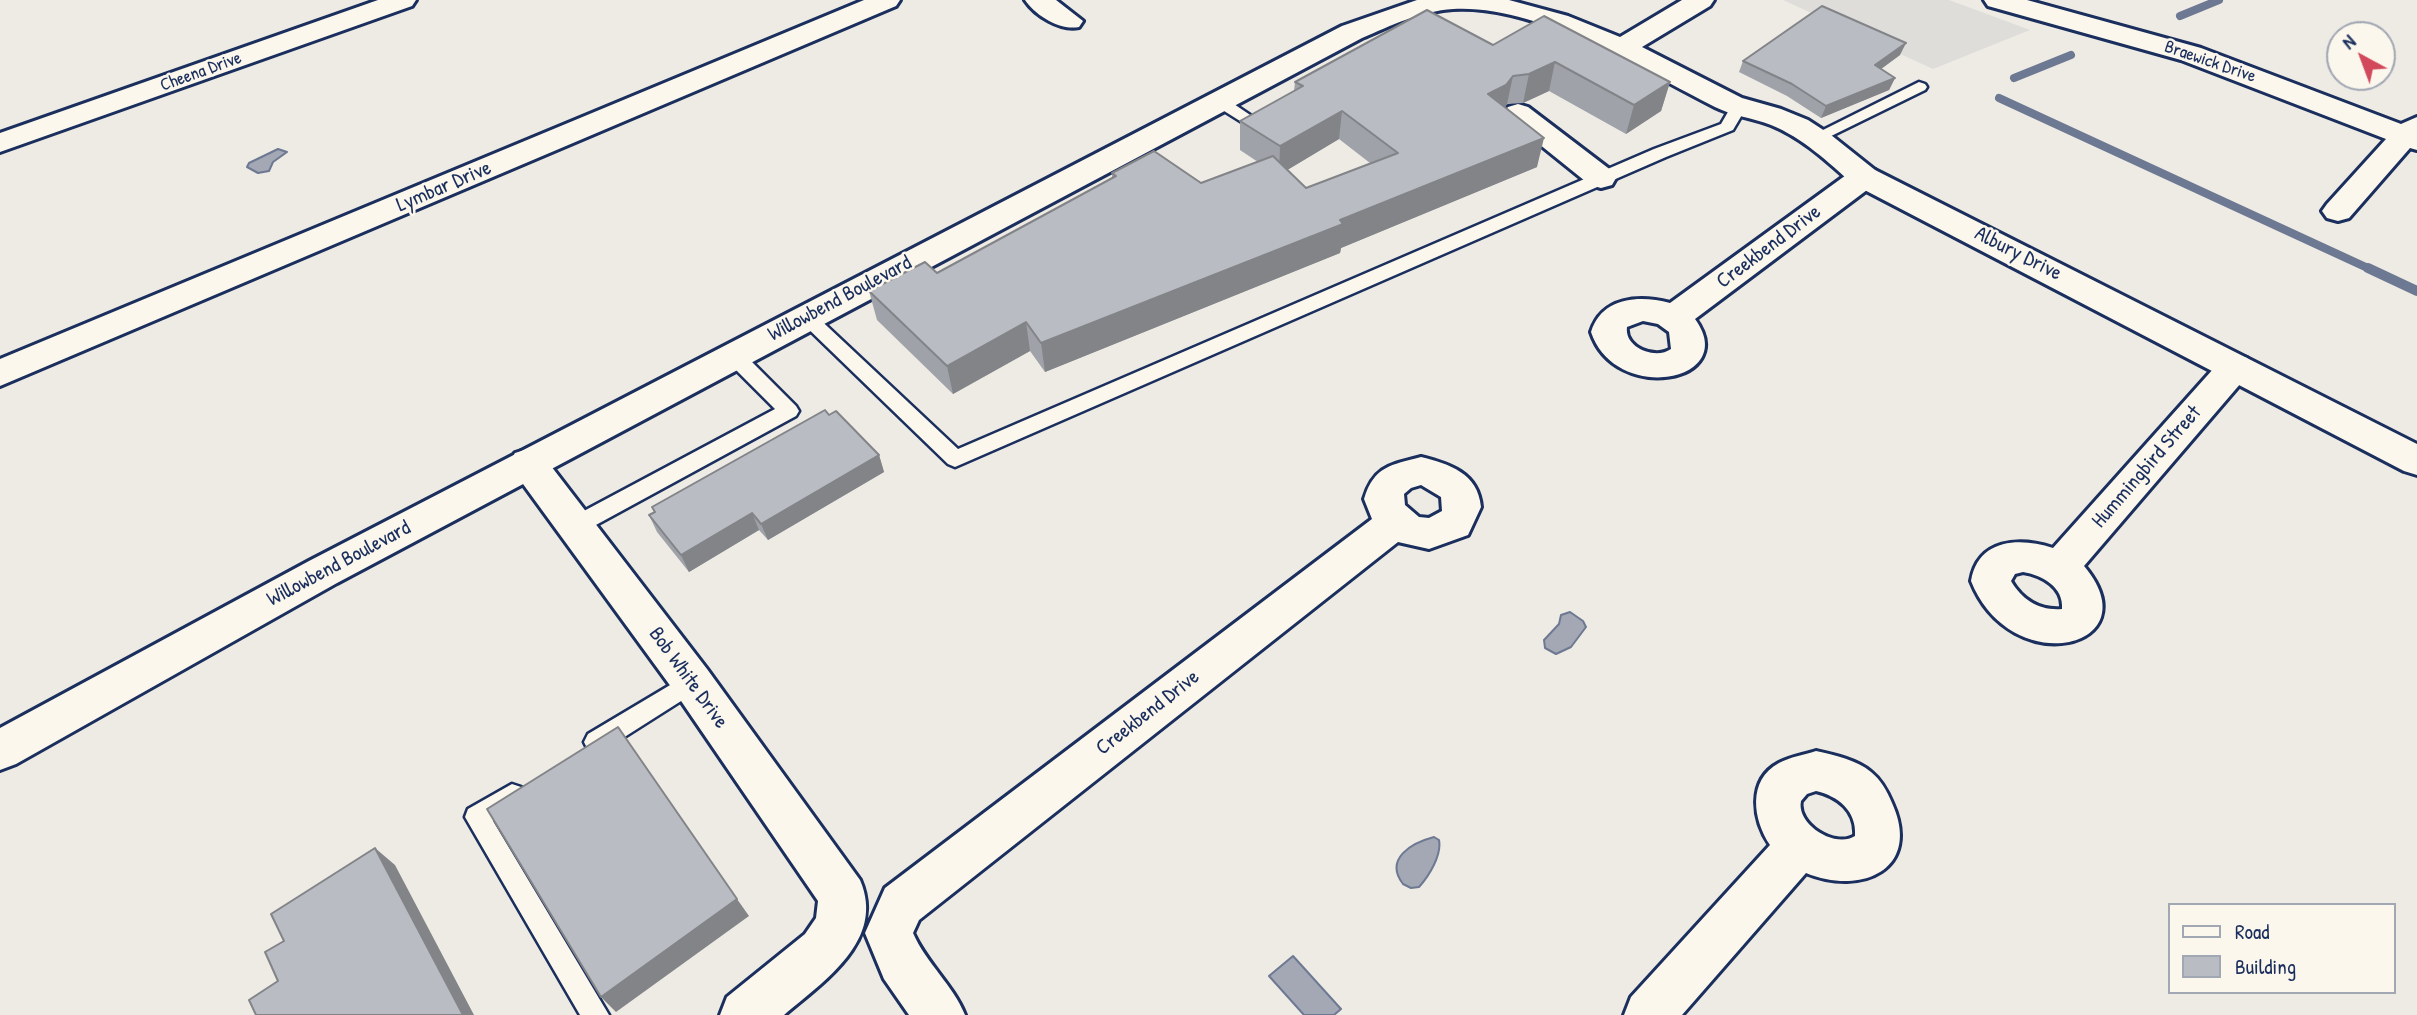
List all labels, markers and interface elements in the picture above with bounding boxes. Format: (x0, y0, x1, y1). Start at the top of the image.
north arrow (2326, 21, 2396, 91)
text: N (2336, 29, 2361, 55)
street label: Braewick Drive (2162, 36, 2258, 88)
street label: Cheena Drive (157, 47, 245, 97)
street label: Lymbar Drive (393, 156, 495, 218)
street label: Creekbend Drive (1712, 200, 1826, 294)
street label: Albury Drive (1970, 221, 2066, 287)
street label: Willowbend Boulevard (764, 251, 916, 347)
street label: Hummingbird Street (2087, 401, 2207, 533)
street label: Willowbend Boulevard (263, 516, 415, 612)
street label: Bob White Drive (643, 622, 733, 734)
street label: Creekbend Drive (1091, 665, 1205, 761)
legend (2168, 903, 2396, 994)
text: Road (2235, 917, 2269, 946)
text: Building (2235, 952, 2296, 981)

